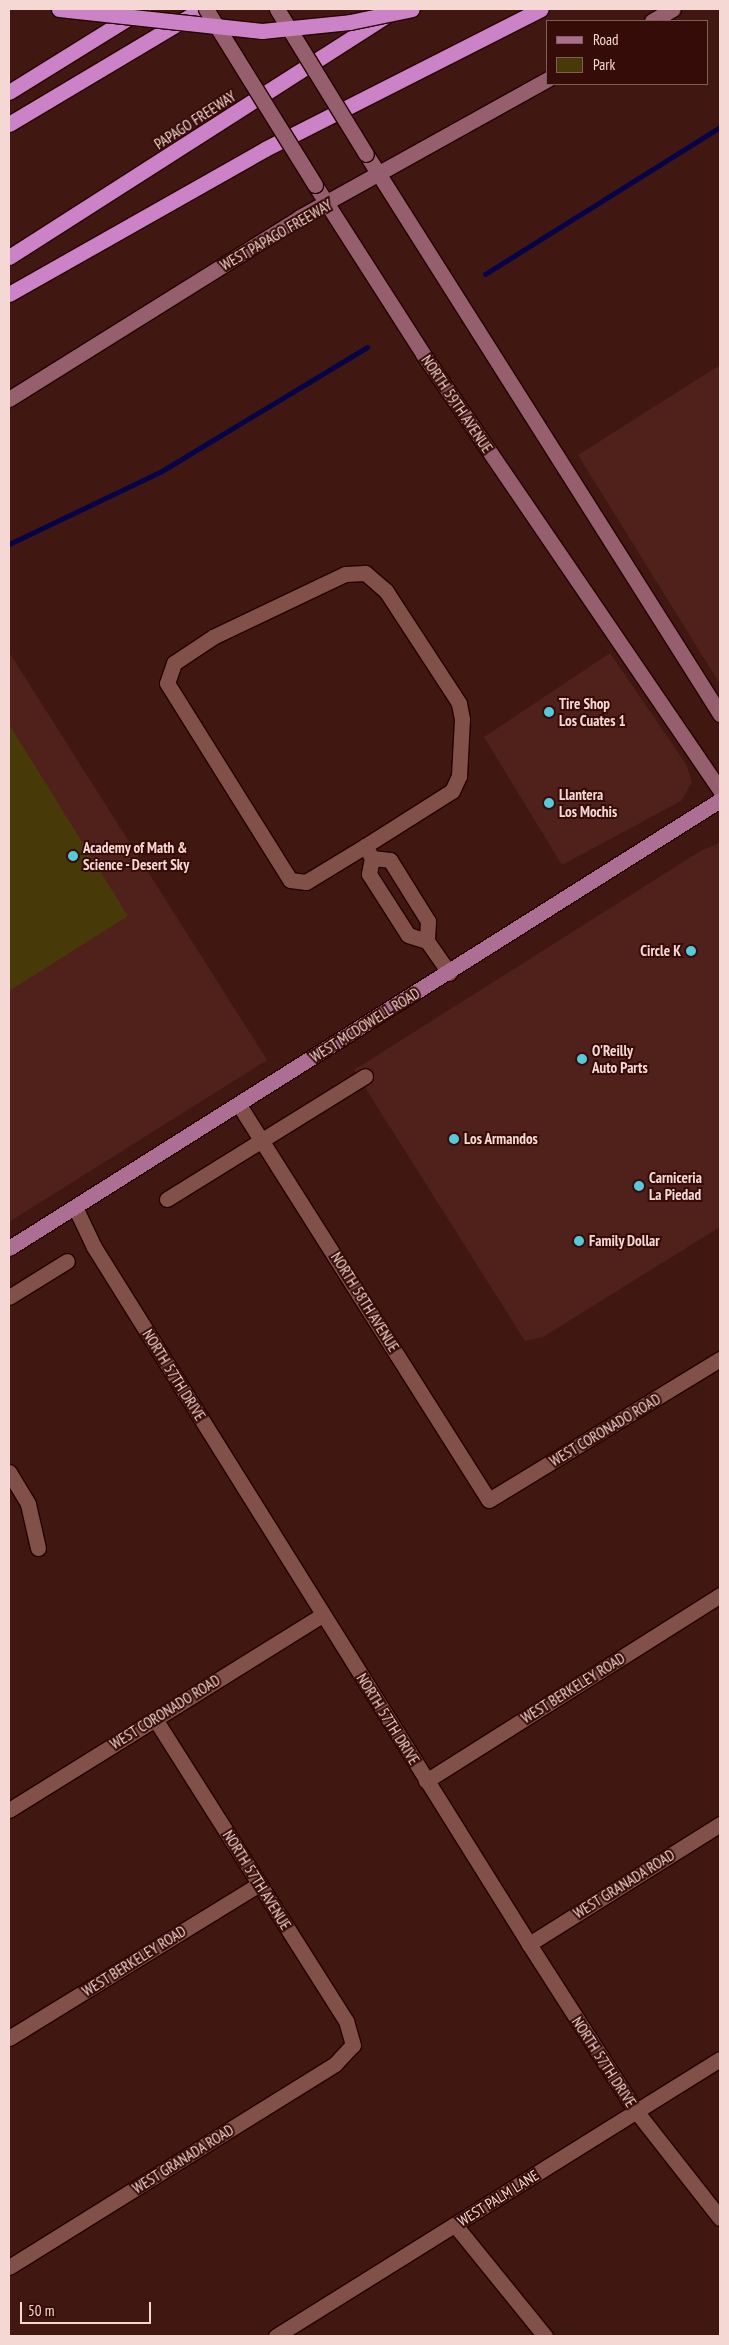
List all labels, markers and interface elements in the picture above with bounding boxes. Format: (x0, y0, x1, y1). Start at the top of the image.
legend (546, 20, 709, 85)
text: Road (593, 30, 619, 49)
text: Park (593, 55, 615, 74)
street label: PAPAGO FREEWAY (151, 87, 239, 153)
street label: WEST PAPAGO FREEWAY (217, 196, 335, 274)
street label: NORTH 59TH AVENUE (418, 352, 496, 456)
place label: Tire Shop Los Cuates 1 (559, 694, 626, 729)
marker: Tire Shop Los Cuates 1 (543, 706, 555, 718)
place label: Llantera Los Mochis (559, 785, 617, 820)
marker: Llantera Los Mochis (543, 797, 555, 809)
place label: Academy of Math & Science - Desert Sky (83, 838, 191, 873)
marker: Academy of Math & Science - Desert Sky (67, 850, 79, 862)
place label: Circle K (640, 942, 681, 960)
marker: Circle K (685, 945, 697, 957)
street label: WEST MCDOWELL ROAD (306, 984, 424, 1066)
place label: O'Reilly Auto Parts (592, 1041, 648, 1076)
marker: O'Reilly Auto Parts (576, 1053, 588, 1065)
place label: Los Armandos (464, 1130, 538, 1148)
marker: Los Armandos (448, 1133, 460, 1145)
place label: Carniceria La Piedad (649, 1168, 702, 1203)
marker: Carniceria La Piedad (633, 1180, 645, 1192)
place label: Family Dollar (589, 1232, 660, 1250)
marker: Family Dollar (573, 1235, 585, 1247)
street label: NORTH 58TH AVENUE (327, 1249, 403, 1355)
street label: NORTH 57TH DRIVE (139, 1326, 209, 1424)
street label: WEST CORONADO ROAD (546, 1390, 664, 1470)
street label: WEST BERKELEY ROAD (517, 1649, 629, 1727)
street label: NORTH 57TH DRIVE (353, 1670, 423, 1768)
street label: WEST CORONADO ROAD (106, 1671, 224, 1753)
street label: NORTH 57TH AVENUE (219, 1827, 295, 1933)
street label: WEST GRANADA ROAD (570, 1845, 678, 1923)
street label: WEST BERKELEY ROAD (78, 1922, 190, 2000)
street label: NORTH 57TH DRIVE (568, 2013, 640, 2111)
street label: WEST GRANADA ROAD (129, 2120, 237, 2198)
street label: WEST PALM LANE (454, 2166, 542, 2230)
scale bar (22, 2292, 154, 2324)
text: 50 m (28, 2301, 54, 2320)

